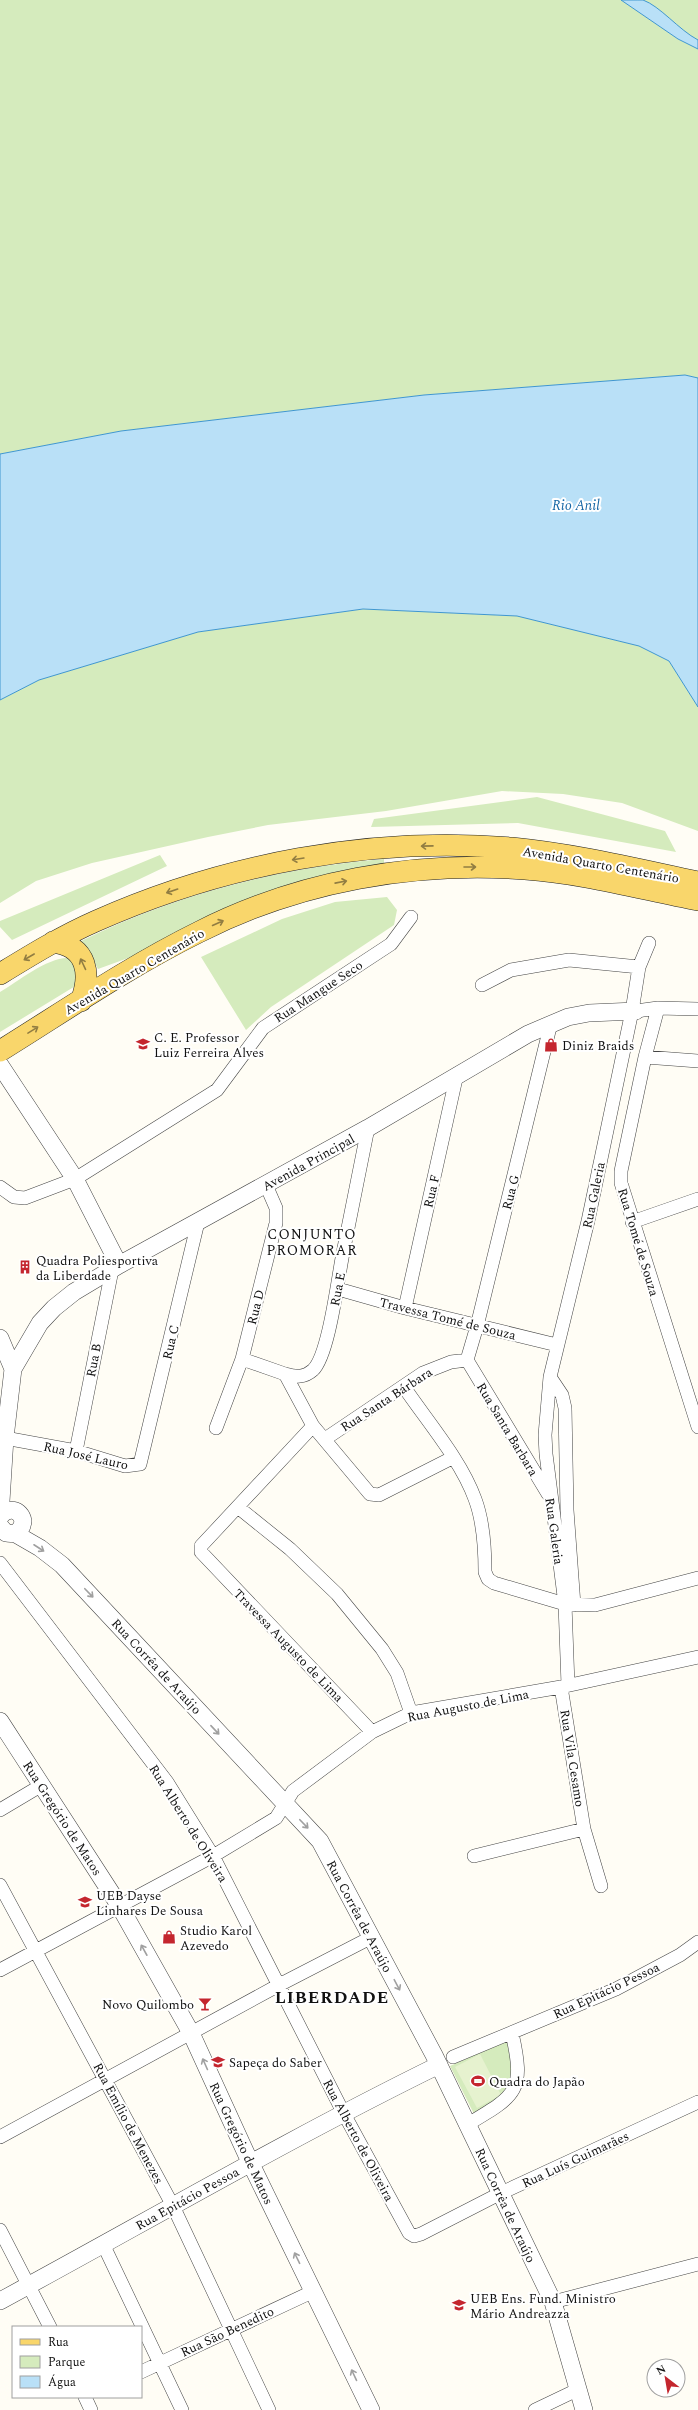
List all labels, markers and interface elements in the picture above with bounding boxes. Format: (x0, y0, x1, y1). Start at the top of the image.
water label: Rio Anil (552, 495, 600, 516)
street label: Avenida Quarto Centenário (521, 841, 681, 889)
one-way arrow (421, 842, 434, 850)
one-way arrow (292, 855, 305, 863)
one-way arrow (463, 864, 476, 871)
one-way arrow (334, 877, 347, 885)
one-way arrow (166, 888, 179, 895)
one-way arrow (212, 919, 224, 926)
street label: Avenida Quarto Centenário (61, 924, 208, 1020)
one-way arrow (23, 953, 35, 961)
street label: Rua Mangue Seco (270, 956, 367, 1028)
one-way arrow (79, 958, 87, 970)
one-way arrow (27, 1026, 39, 1034)
place label: C. E. Professor Luiz Ferreira Alves (154, 1028, 264, 1063)
school or university icon: C. E. Professor Luiz Ferreira Alves (135, 1036, 151, 1052)
place label: Diniz Braids (562, 1036, 634, 1056)
shop icon: Diniz Braids (543, 1037, 559, 1053)
street label: Avenida Principal (259, 1129, 359, 1197)
street label: Rua Galeria (577, 1160, 611, 1230)
street label: Rua F (418, 1173, 445, 1210)
street label: Rua G (497, 1173, 525, 1212)
street label: Rua Tomé de Souza (612, 1186, 664, 1300)
district label: CONJUNTO PROMORAR (266, 1224, 358, 1261)
place label: Quadra Poliesportiva da Liberdade (36, 1251, 159, 1286)
building icon: Quadra Poliesportiva da Liberdade (17, 1259, 33, 1275)
street label: Rua E (325, 1271, 351, 1308)
street label: Rua D (242, 1288, 270, 1327)
street label: Travessa Tomé de Souza (377, 1292, 519, 1346)
street label: Rua C (157, 1323, 185, 1361)
street label: Rua B (81, 1342, 107, 1379)
street label: Rua Santa Bárbara (337, 1362, 437, 1437)
street label: Rua Santa Barbara (471, 1379, 543, 1481)
street label: Rua José Lauro (41, 1436, 130, 1475)
street label: Rua Galeria (539, 1496, 569, 1567)
one-way arrow (33, 1544, 44, 1552)
street label: Travessa Augusto de Lima (229, 1584, 348, 1708)
one-way arrow (84, 1588, 94, 1598)
street label: Rua Corrêa de Araújo (106, 1614, 206, 1719)
street label: Rua Augusto de Lima (406, 1684, 531, 1728)
street label: Rua Vila Cesamo (554, 1708, 590, 1808)
one-way arrow (211, 1725, 220, 1735)
street label: Rua Gregório de Matos (17, 1757, 107, 1880)
street label: Rua Alberto de Oliveira (144, 1761, 233, 1887)
one-way arrow (300, 1819, 309, 1829)
street label: Rua Corrêa de Araújo (321, 1857, 397, 1976)
place label: UEB Dayse Linhares De Sousa (96, 1886, 204, 1921)
school or university icon: UEB Dayse Linhares De Sousa (77, 1894, 93, 1910)
place label: Studio Karol Azevedo (180, 1921, 252, 1956)
shop icon: Studio Karol Azevedo (161, 1929, 177, 1945)
one-way arrow (140, 1944, 148, 1956)
street label: Rua Epitácio Pessoa (550, 1957, 664, 2024)
one-way arrow (394, 1979, 402, 1991)
district label: LIBERDADE (275, 1985, 389, 2011)
place label: Novo Quilombo (102, 1995, 194, 2015)
bar icon: Novo Quilombo (197, 1996, 213, 2012)
place label: Sapeça do Saber (229, 2053, 322, 2073)
school or university icon: Sapeça do Saber (210, 2054, 226, 2070)
street label: Rua Emílio de Menezes (88, 2059, 169, 2188)
one-way arrow (201, 2059, 209, 2071)
place label: Quadra do Japão (489, 2072, 585, 2092)
sports icon: Quadra do Japão (470, 2073, 486, 2089)
street label: Rua Alberto de Oliveira (317, 2076, 399, 2206)
street label: Rua Gregório de Matos (204, 2079, 278, 2208)
street label: Rua Luís Guimarães (518, 2126, 632, 2194)
street label: Rua Corrêa de Araújo (470, 2145, 541, 2266)
street label: Rua Epitácio Pessoa (132, 2162, 244, 2236)
one-way arrow (293, 2252, 300, 2264)
place label: UEB Ens. Fund. Ministro Mário Andreazza (470, 2289, 616, 2324)
school or university icon: UEB Ens. Fund. Ministro Mário Andreazza (451, 2297, 467, 2313)
street label: Rua São Benedito (177, 2301, 277, 2362)
legend (12, 2326, 142, 2398)
text: Rua (48, 2333, 69, 2352)
text: Parque (48, 2353, 85, 2372)
north arrow (646, 2358, 686, 2398)
text: N (653, 2360, 669, 2379)
one-way arrow (350, 2369, 357, 2381)
text: Água (48, 2373, 76, 2392)

